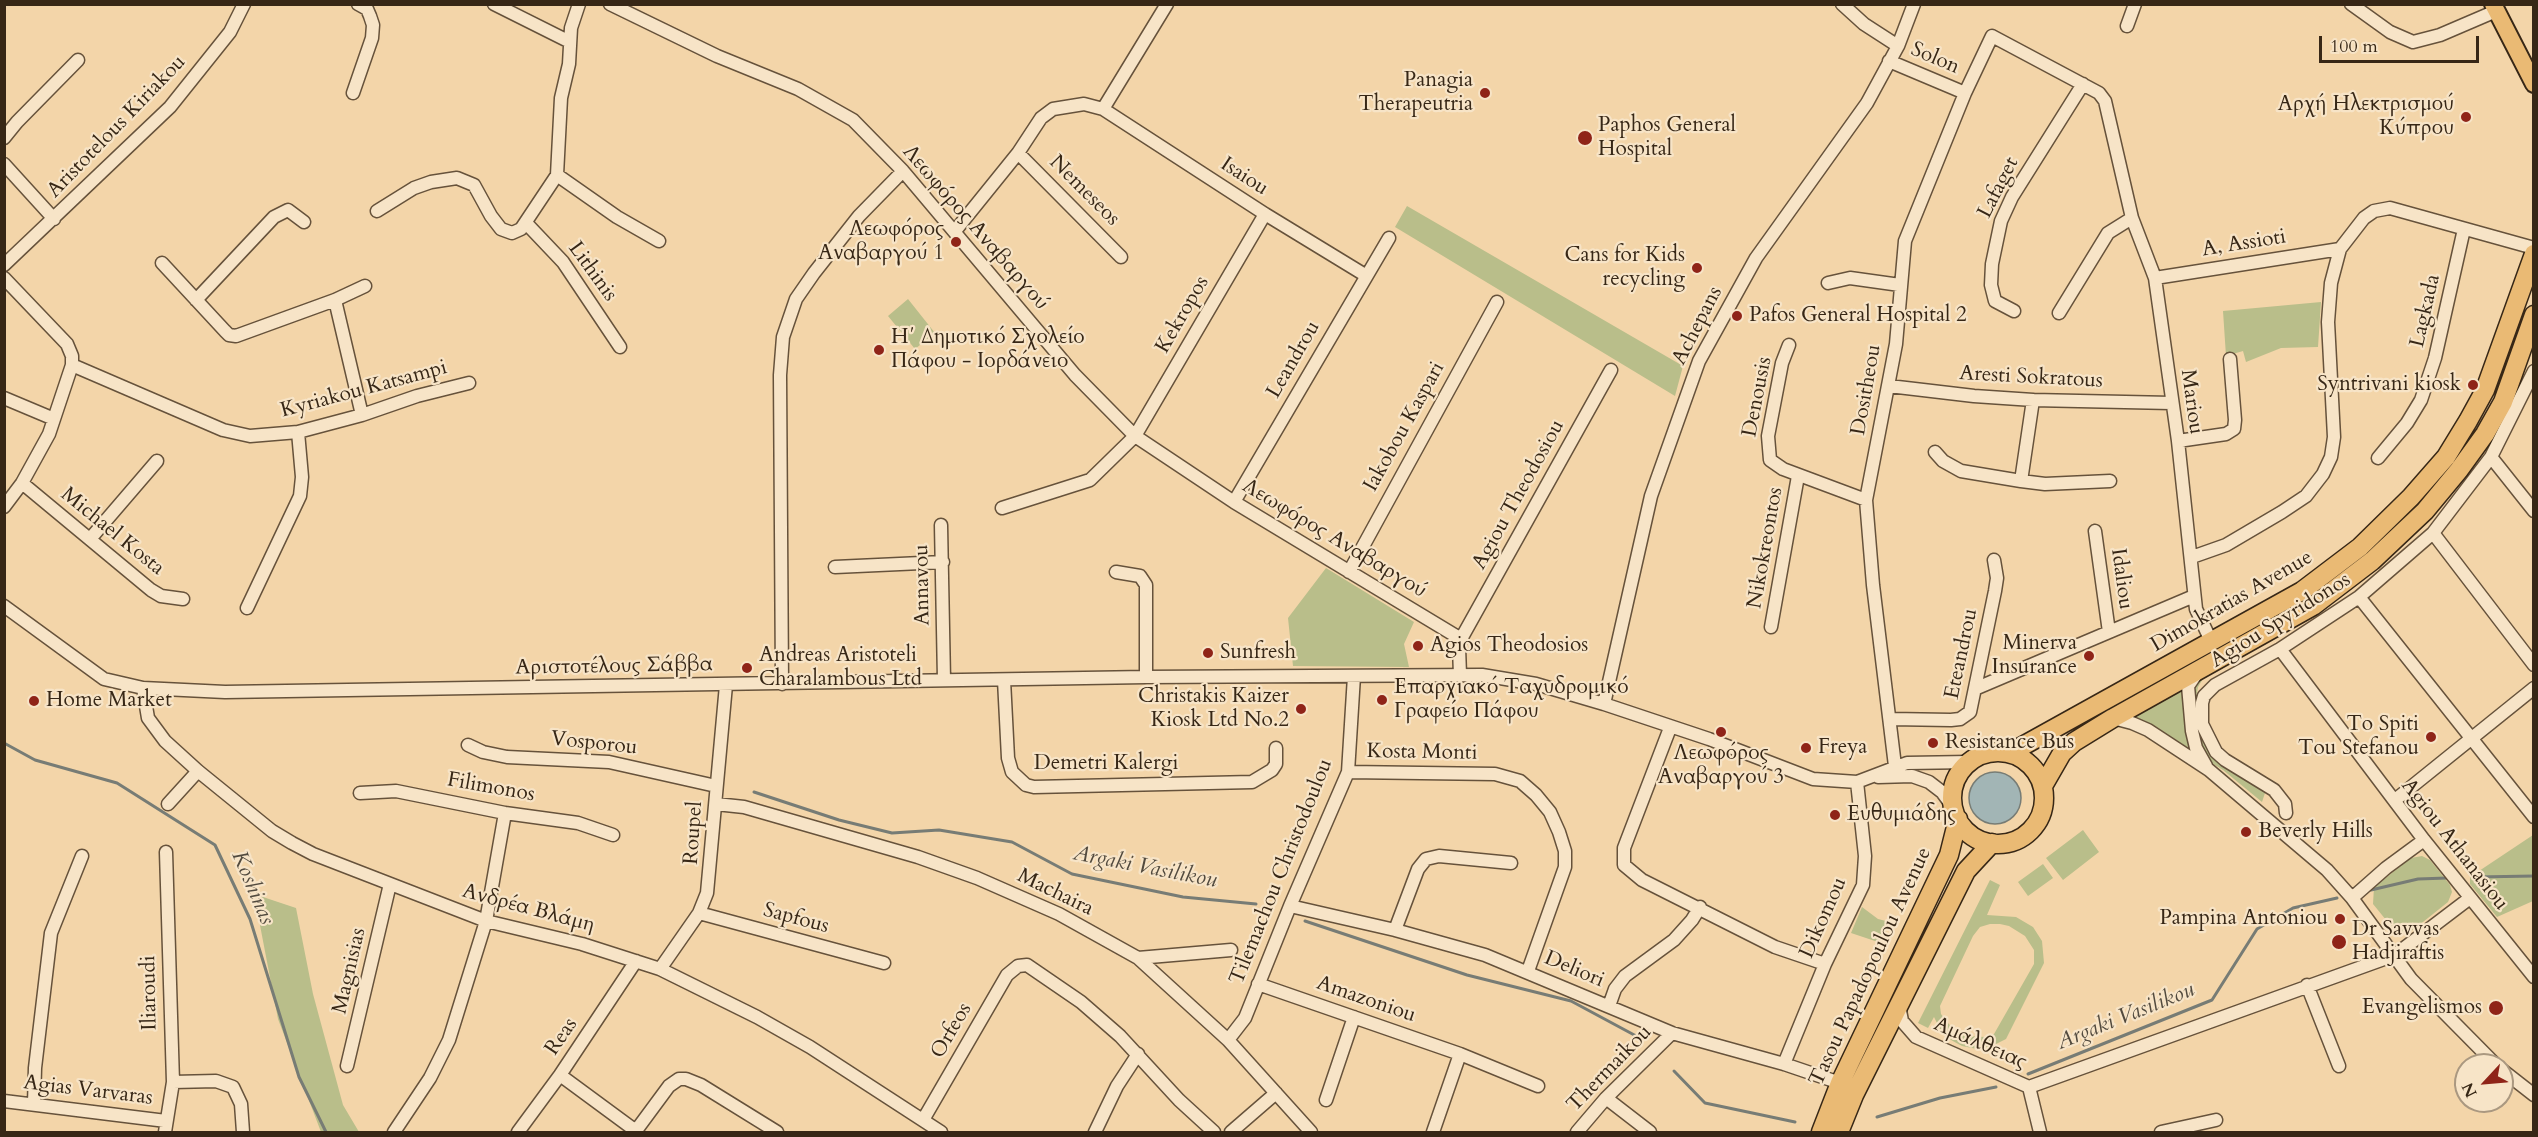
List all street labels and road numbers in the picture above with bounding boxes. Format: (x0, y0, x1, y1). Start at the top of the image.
street label: Solon (1907, 38, 1963, 80)
street label: Aristotelous Kiriakou (42, 50, 192, 204)
street label: Λεωφόρος Αναβαργού (897, 140, 1053, 316)
street label: Nemeseos (1043, 150, 1125, 232)
street label: Isaiou (1215, 152, 1273, 202)
street label: Lafaget (1973, 153, 2025, 223)
street label: A, Assioti (2200, 225, 2288, 263)
street label: Lithinis (562, 237, 622, 307)
street label: Kekropos (1151, 272, 1215, 358)
street label: Lagkada (2405, 272, 2447, 350)
street label: Achepans (1668, 283, 1728, 369)
street label: Leandrou (1262, 317, 1326, 403)
street label: Dositheou (1847, 343, 1887, 437)
street label: Denousis (1738, 355, 1778, 439)
street label: Kyriakou Katsampi (278, 356, 450, 424)
street label: Iakobou Kaspari (1359, 358, 1451, 496)
street label: Aresti Sokratous (1959, 362, 2103, 394)
street label: Mariou (2174, 368, 2208, 436)
street label: Agiou Theodosiou (1467, 416, 1571, 574)
street label: Λεωφόρος Αναβαργού (1237, 474, 1431, 604)
street label: Michael Kosta (55, 483, 169, 581)
street label: Nikokreontos (1743, 485, 1789, 611)
street label: Annavou (910, 544, 936, 626)
street label: Dimokratias Avenue (2147, 545, 2317, 659)
street label: Idaliou (2104, 547, 2138, 611)
street label: Agiou Spyridonos (2206, 568, 2356, 674)
street label: Eteandrou (1940, 606, 1984, 702)
street label: Αριστοτέλους Σάββα (515, 653, 713, 681)
street label: Vosporou (549, 727, 639, 761)
street label: Kosta Monti (1366, 739, 1478, 767)
street label: Demetri Kalergi (1034, 751, 1178, 777)
street label: Tilemachou Christodoulou (1225, 756, 1339, 988)
street label: Filimonos (445, 768, 537, 808)
street label: Agiou Athanasiou (2395, 774, 2513, 916)
street label: Roupel (679, 800, 709, 866)
street label: Tasou Papadopoulou Avenue (1805, 844, 1937, 1090)
street label: Machaira (1013, 864, 1097, 922)
street label: Dikomou (1795, 874, 1853, 962)
street label: Ανδρέα Βλάμη (459, 879, 597, 939)
street label: Sapfous (760, 898, 832, 940)
street label: Magnisias (328, 926, 372, 1016)
street label: Deliori (1540, 946, 1608, 994)
street label: Iliaroudi (137, 955, 163, 1031)
street label: Amazoniou (1313, 971, 1419, 1029)
street label: Orfeos (926, 999, 978, 1063)
street label: Αμάλθειας (1930, 1012, 2030, 1076)
street label: Reas (540, 1013, 584, 1061)
street label: Thermaikou (1562, 1020, 1658, 1118)
street label: Agias Varvaras (22, 1071, 154, 1111)

